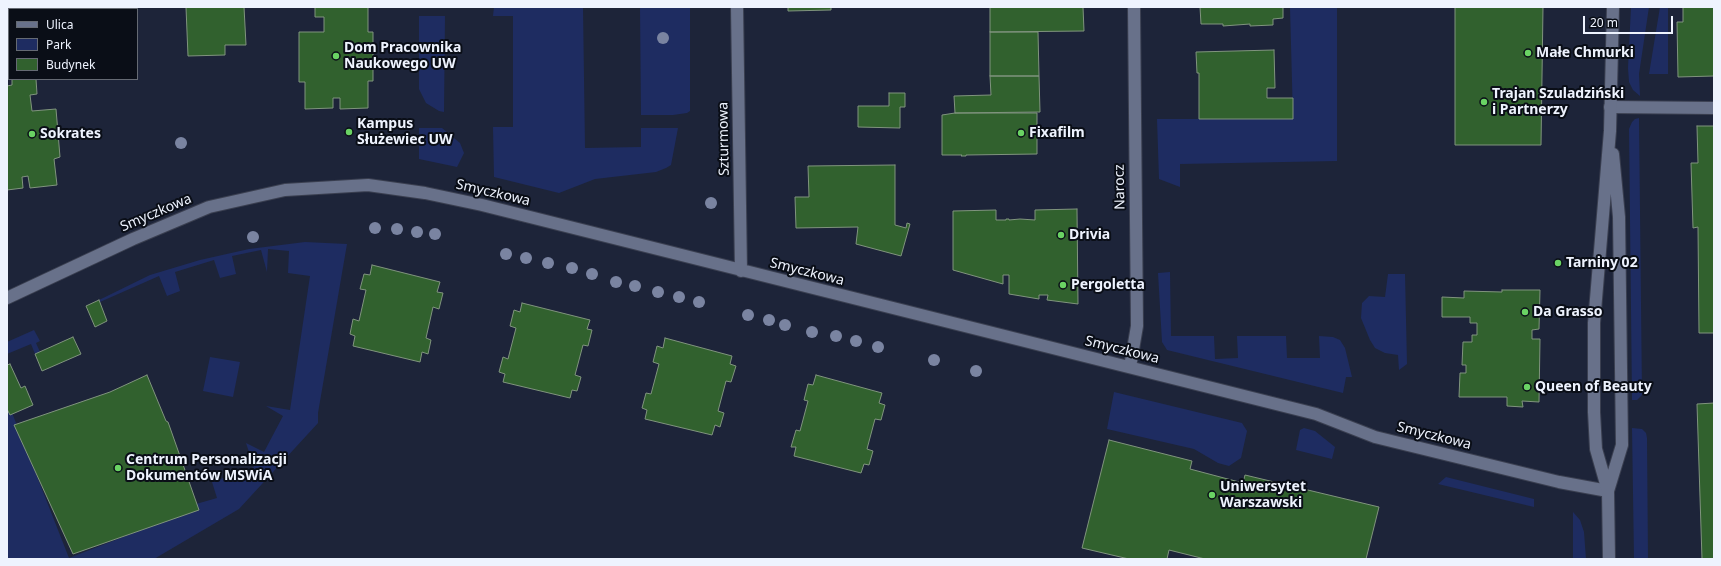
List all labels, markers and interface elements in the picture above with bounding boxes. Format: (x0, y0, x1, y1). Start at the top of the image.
legend (8, 8, 138, 80)
scale bar (1585, 8, 1675, 34)
text: 20 m (1590, 14, 1618, 31)
text: Ulica (46, 16, 73, 33)
text: Park (46, 36, 71, 53)
place label: Dom Pracownika Naukowego UW (344, 40, 461, 72)
place label: Małe Chmurki (1536, 45, 1634, 61)
marker: Małe Chmurki (1523, 48, 1533, 58)
marker: Dom Pracownika Naukowego UW (331, 51, 341, 61)
text: Budynek (46, 56, 95, 73)
place label: Trajan Szuladziński i Partnerzy (1492, 86, 1624, 118)
marker: Trajan Szuladziński i Partnerzy (1479, 97, 1489, 107)
street label: Szturmowa (715, 102, 733, 176)
place label: Kampus Służewiec UW (357, 116, 453, 148)
place label: Fixafilm (1029, 125, 1085, 141)
place label: Sokrates (40, 126, 101, 142)
marker: Kampus Służewiec UW (344, 127, 354, 137)
marker: Fixafilm (1016, 128, 1026, 138)
marker: Sokrates (27, 129, 37, 139)
street label: Narocz (1111, 164, 1129, 210)
street label: Smyczkowa (454, 176, 532, 210)
street label: Smyczkowa (118, 190, 194, 236)
place label: Drivia (1069, 227, 1110, 243)
marker: Drivia (1056, 230, 1066, 240)
street label: Smyczkowa (768, 255, 846, 289)
place label: Tarniny 02 (1566, 255, 1638, 271)
marker: Tarniny 02 (1553, 258, 1563, 268)
place label: Pergoletta (1071, 277, 1145, 293)
marker: Pergoletta (1058, 280, 1068, 290)
place label: Da Grasso (1533, 304, 1603, 320)
marker: Da Grasso (1520, 307, 1530, 317)
street label: Smyczkowa (1083, 333, 1161, 367)
place label: Queen of Beauty (1535, 379, 1652, 395)
marker: Queen of Beauty (1522, 382, 1532, 392)
street label: Smyczkowa (1395, 419, 1473, 453)
place label: Centrum Personalizacji Dokumentów MSWiA (126, 452, 287, 484)
marker: Centrum Personalizacji Dokumentów MSWiA (113, 463, 123, 473)
place label: Uniwersytet Warszawski (1220, 479, 1306, 512)
marker: Uniwersytet Warszawski (1207, 490, 1217, 500)

